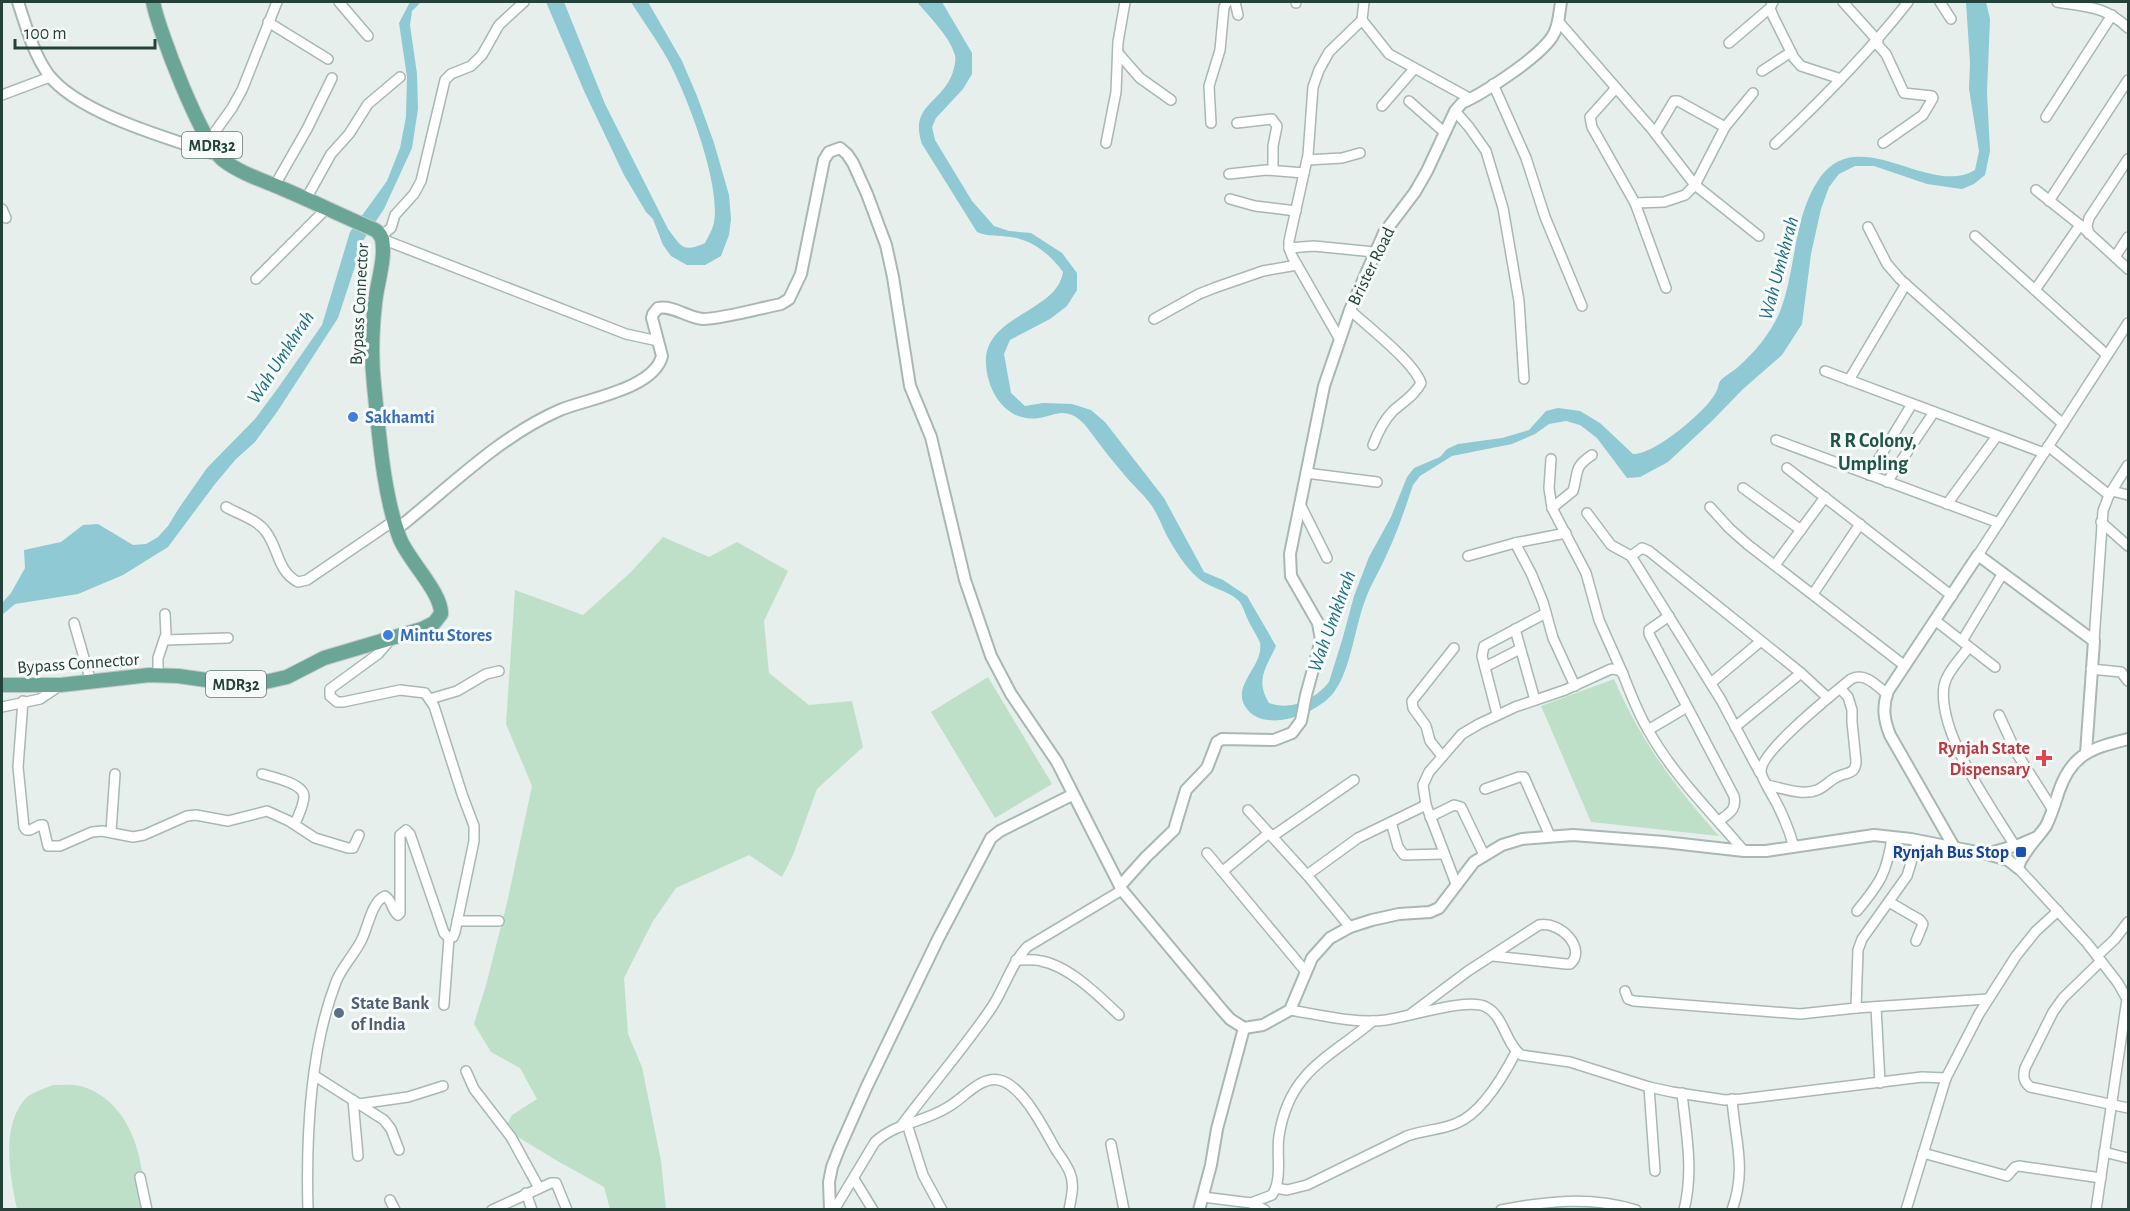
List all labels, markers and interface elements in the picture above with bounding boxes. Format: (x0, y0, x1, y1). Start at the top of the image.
scale bar (15, 12, 154, 50)
text: 100 m (24, 25, 67, 43)
road number: MDR32 (182, 132, 242, 158)
water label: Wah Umkhrah (1756, 214, 1802, 322)
street label: Brister Road (1345, 224, 1399, 308)
street label: Bypass Connector (348, 242, 372, 366)
water label: Wah Umkhrah (244, 308, 318, 407)
place label: Sakhamti (365, 409, 435, 427)
marker: Sakhamti (346, 410, 360, 424)
district label: R R Colony, Umpling (1829, 431, 1917, 474)
water label: Wah Umkhrah (1304, 568, 1359, 675)
place label: Mintu Stores (400, 627, 492, 645)
marker: Mintu Stores (381, 628, 395, 642)
street label: Bypass Connector (16, 651, 140, 677)
road number: MDR32 (206, 671, 266, 697)
place label: Rynjah State Dispensary (1938, 740, 2031, 779)
marker: Rynjah State Dispensary (2035, 749, 2053, 767)
place label: Rynjah Bus Stop (1892, 844, 2009, 862)
marker: Rynjah Bus Stop (2014, 845, 2028, 859)
place label: State Bank of India (351, 995, 429, 1034)
marker: State Bank of India (332, 1006, 346, 1020)

